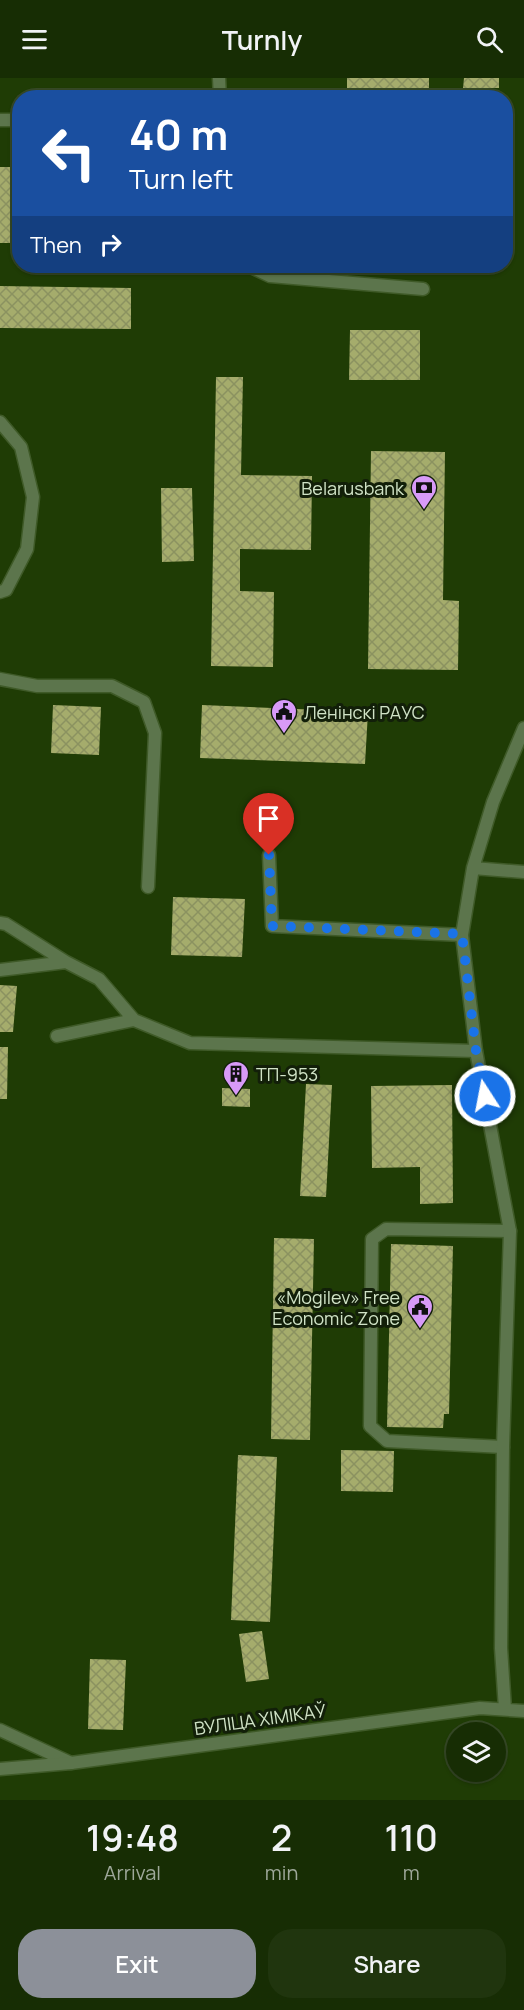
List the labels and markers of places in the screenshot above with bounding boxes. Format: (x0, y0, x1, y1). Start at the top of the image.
bank icon: Belarusbank (409, 473, 439, 511)
place label: Belarusbank (301, 476, 405, 500)
public building icon: Ленінскі РАУС (269, 697, 299, 735)
place label: Ленінскі РАУС (304, 700, 425, 724)
pin (243, 793, 294, 855)
building icon: ТП-953 (221, 1059, 251, 1097)
place label: ТП-953 (256, 1062, 318, 1086)
place label: «Mogilev» Free Economic Zone (272, 1285, 400, 1330)
public building icon: «Mogilev» Free Economic Zone (405, 1292, 435, 1330)

